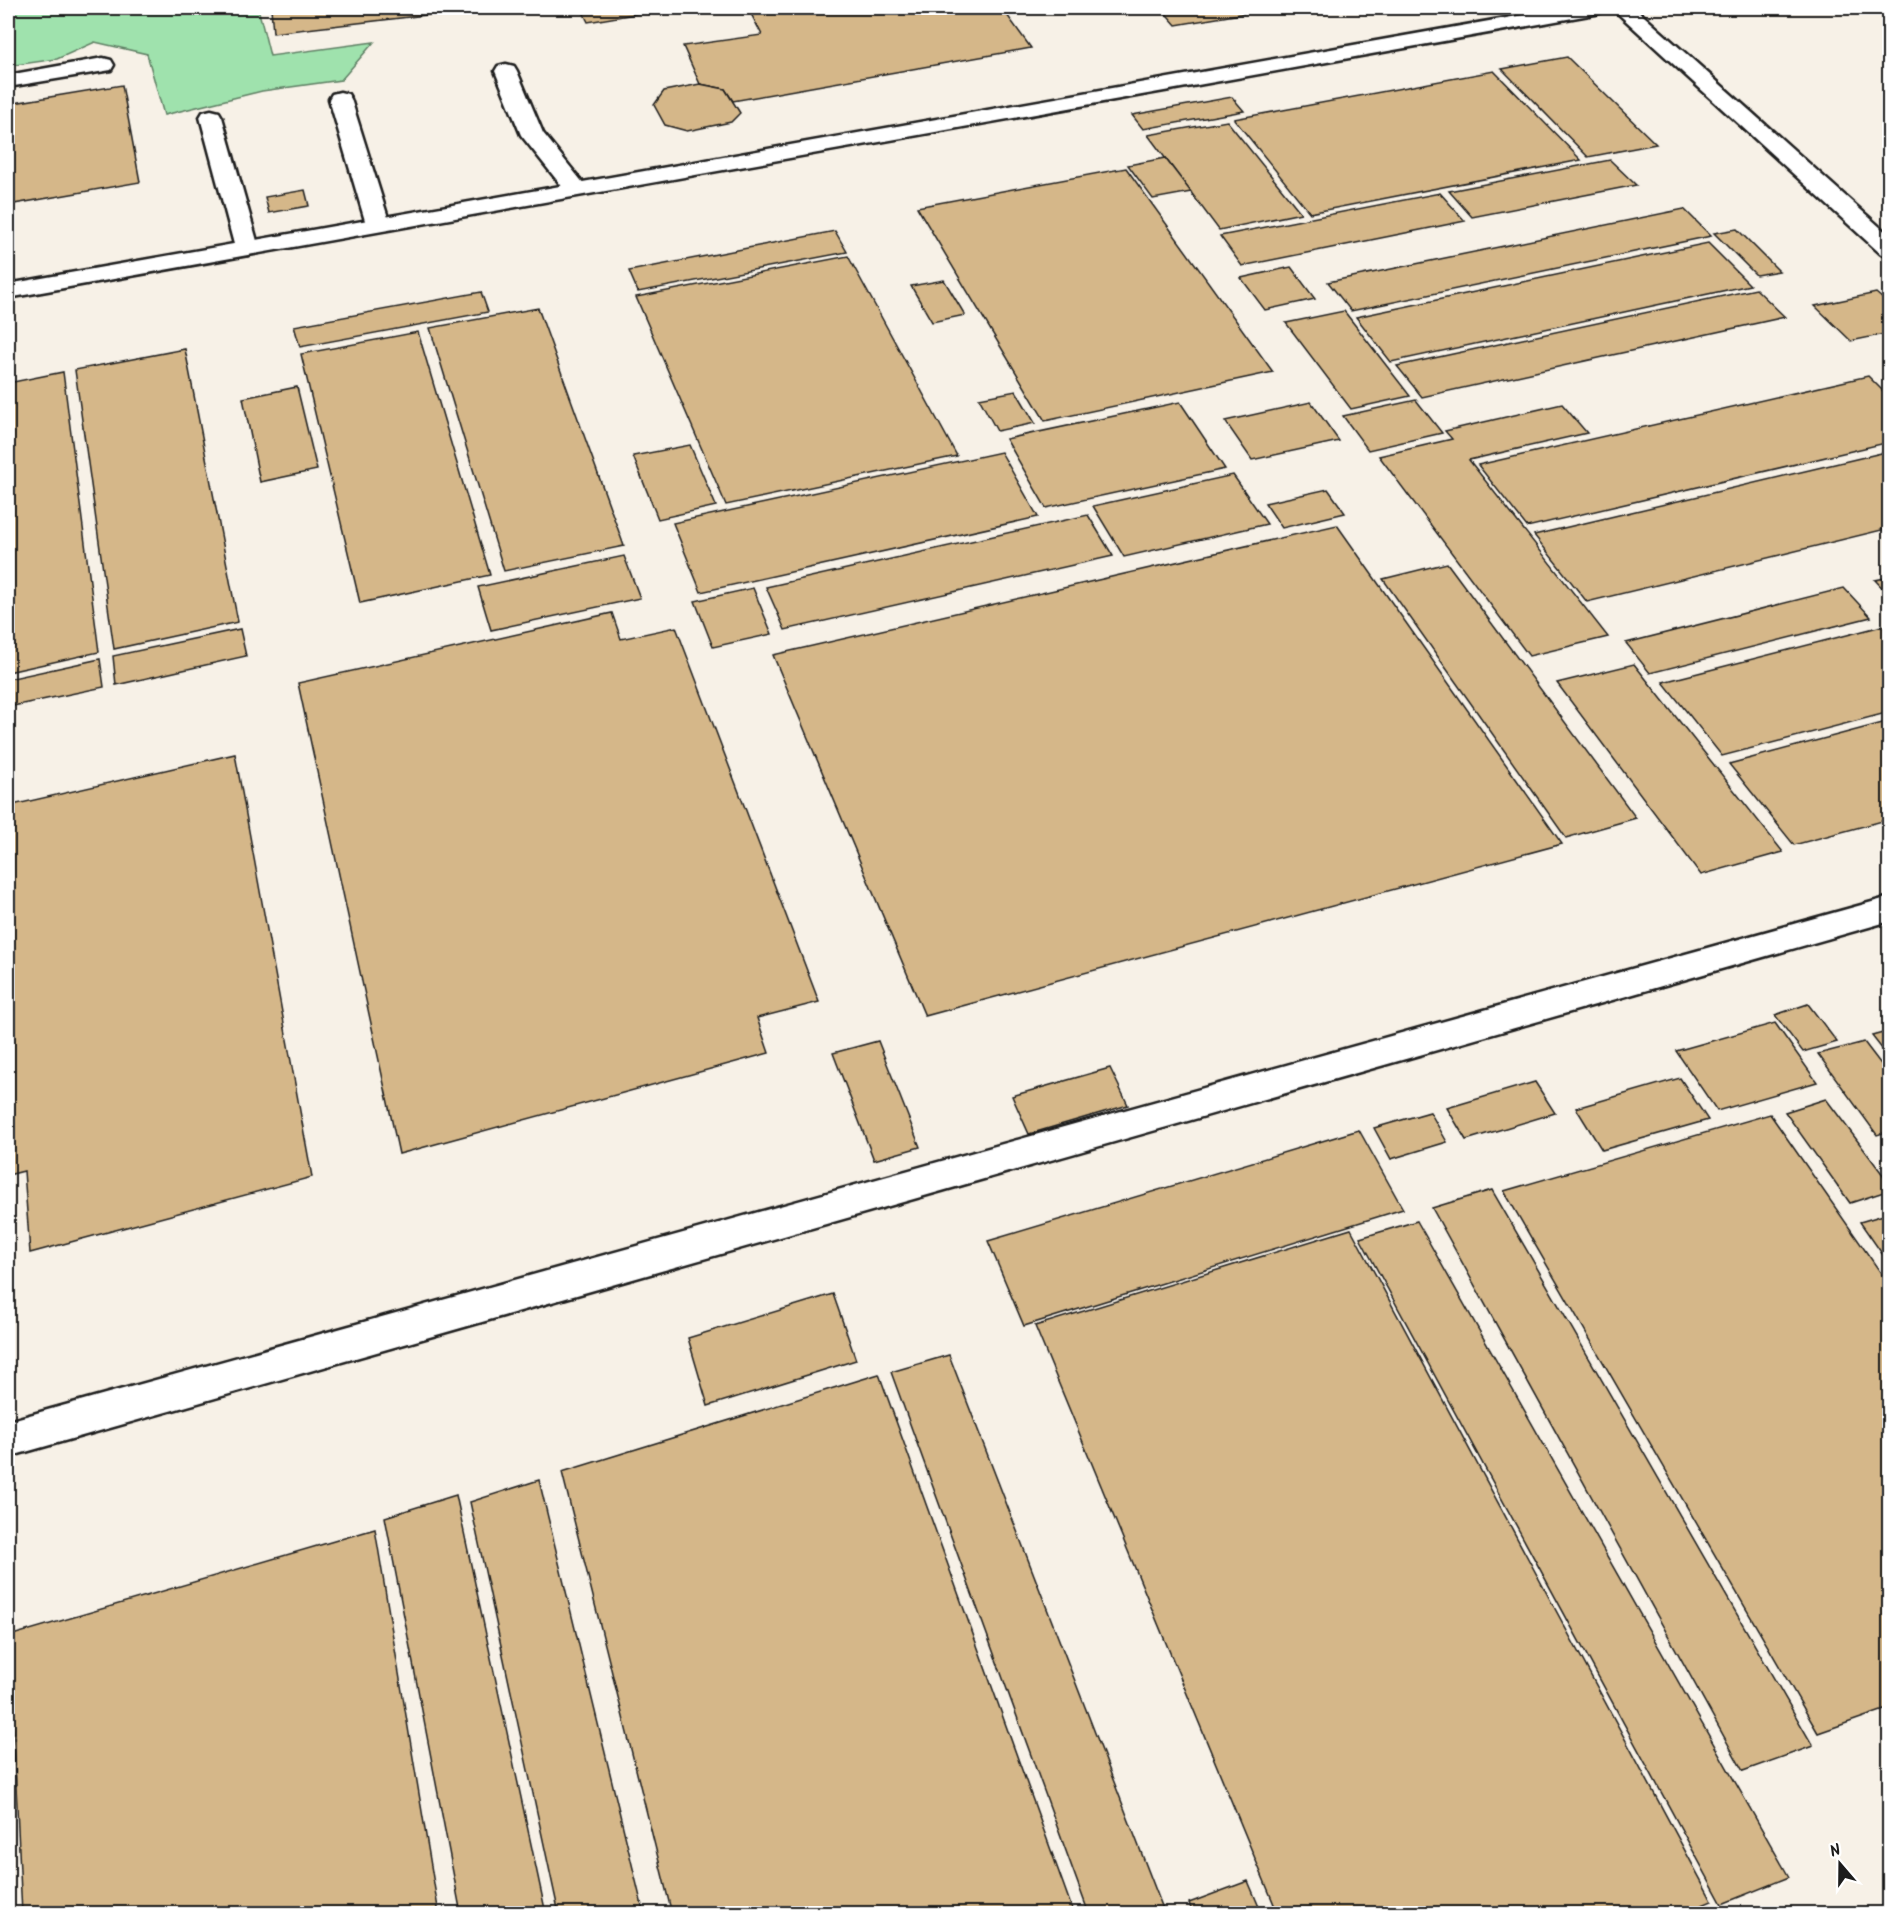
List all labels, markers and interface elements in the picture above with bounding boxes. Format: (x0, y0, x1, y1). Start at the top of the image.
north arrow (1810, 1834, 1870, 1894)
text: N (1826, 1838, 1844, 1865)

